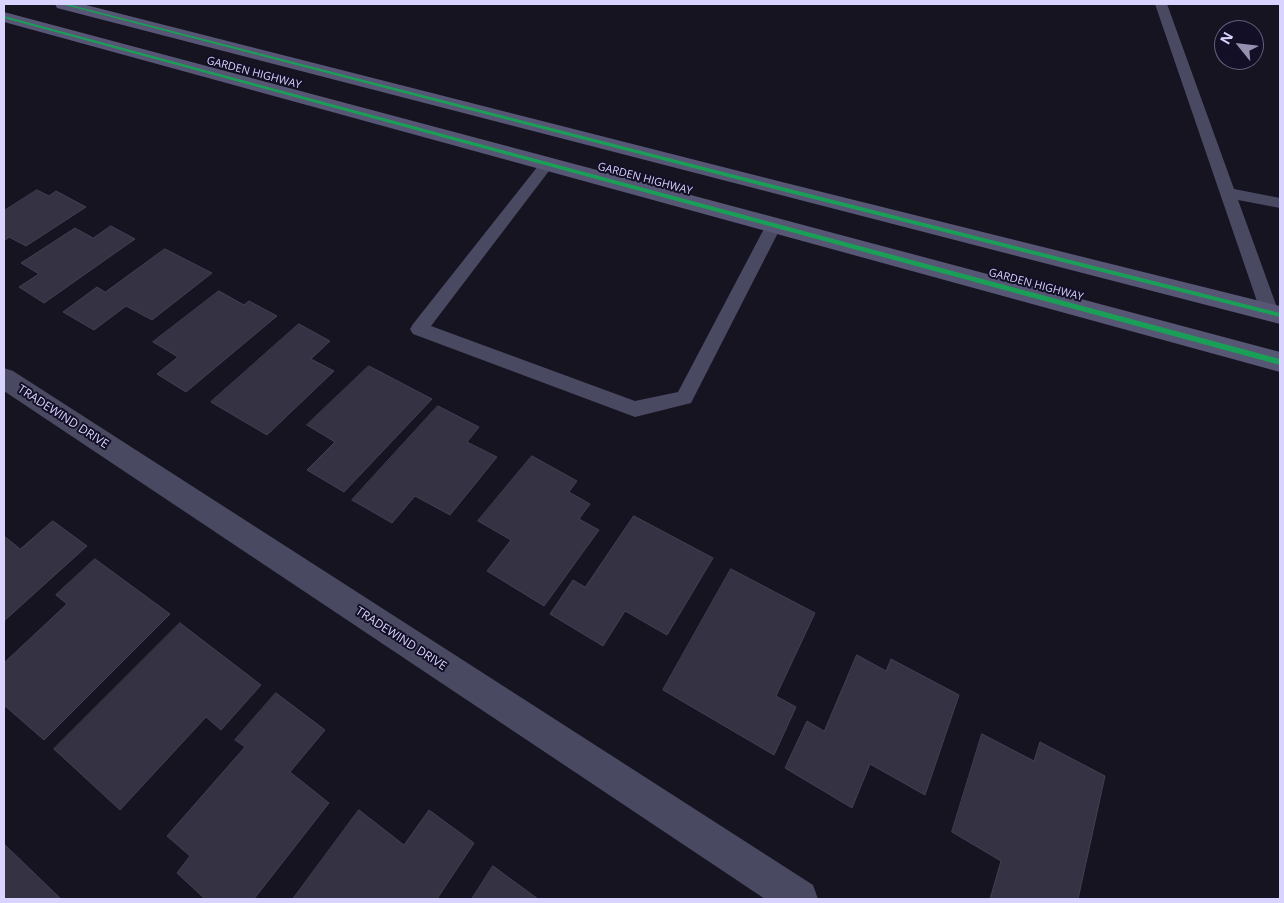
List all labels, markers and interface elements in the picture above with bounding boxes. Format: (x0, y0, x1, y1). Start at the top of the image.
north arrow (1214, 20, 1264, 70)
text: N (1215, 28, 1237, 48)
street label: GARDEN HIGHWAY (205, 54, 303, 92)
street label: GARDEN HIGHWAY (596, 160, 694, 198)
street label: GARDEN HIGHWAY (987, 266, 1085, 304)
street label: TRADEWIND DRIVE (15, 382, 111, 452)
street label: TRADEWIND DRIVE (353, 604, 449, 674)

